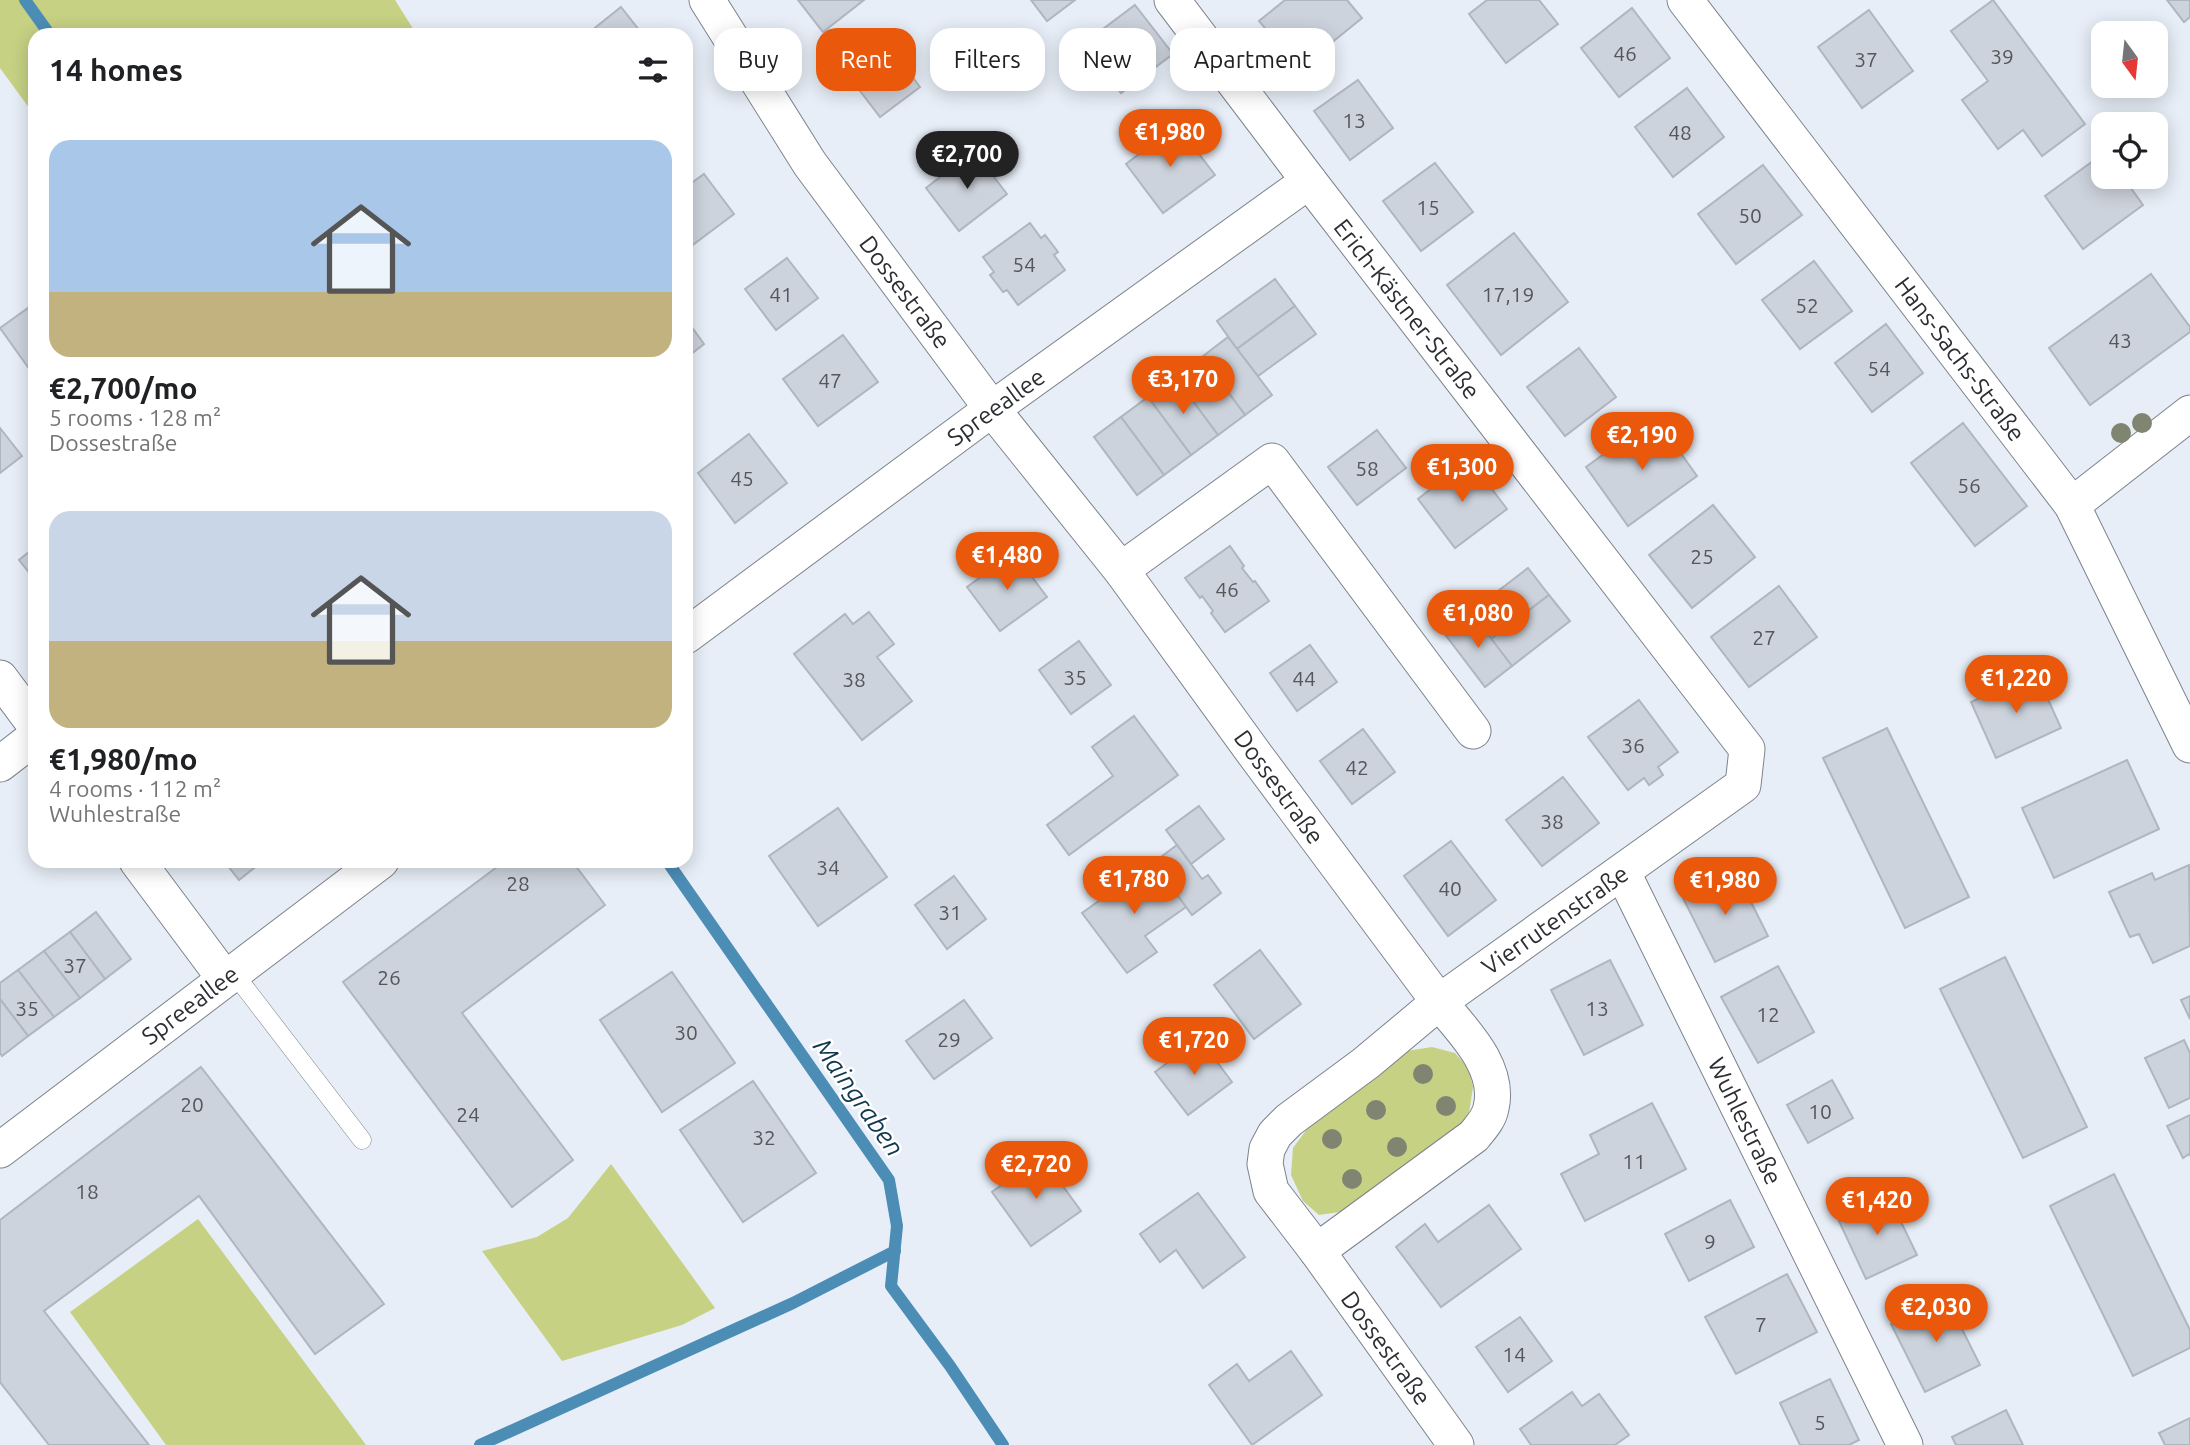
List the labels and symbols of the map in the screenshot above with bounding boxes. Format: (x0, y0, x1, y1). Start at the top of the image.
north arrow (2091, 21, 2168, 98)
house number: 46 (1613, 41, 1637, 65)
house number: 39 (1990, 44, 2014, 68)
house number: 37 (1854, 47, 1878, 71)
house number: 13 (1342, 108, 1366, 132)
pin: €1,980 (1113, 110, 1227, 169)
house number: 48 (1668, 120, 1692, 144)
pin: €2,700 (910, 132, 1024, 191)
house number: 15 (1416, 195, 1440, 219)
house number: 50 (1738, 203, 1762, 227)
street label: Erich-Kästner-Straße (1328, 214, 1486, 404)
street label: Dossestraße (854, 230, 956, 354)
house number: 54 (1012, 252, 1036, 276)
street label: Hans-Sachs-Straße (1890, 272, 2030, 446)
house number: 41 (769, 282, 793, 306)
house number: 17,19 (1482, 282, 1534, 306)
house number: 52 (1795, 293, 1819, 317)
house number: 43 (2108, 328, 2132, 352)
pin: €3,170 (1126, 356, 1240, 416)
house number: 54 (1867, 356, 1891, 380)
street label: Spreeallee (942, 363, 1050, 451)
house number: 47 (818, 368, 842, 392)
pin: €2,190 (1585, 412, 1699, 472)
pin: €1,300 (1405, 444, 1519, 504)
house number: 58 (1355, 456, 1379, 480)
house number: 45 (730, 466, 754, 490)
house number: 56 (1957, 473, 1981, 497)
pin: €1,480 (950, 532, 1064, 592)
house number: 25 (1690, 544, 1714, 568)
house number: 46 (1215, 577, 1239, 601)
pin: €1,080 (1421, 590, 1535, 650)
house number: 27 (1752, 625, 1776, 649)
pin: €1,220 (1959, 656, 2073, 715)
house number: 35 (1063, 665, 1087, 689)
house number: 44 (1292, 666, 1316, 690)
house number: 38 (842, 667, 866, 691)
street label: Dossestraße (1229, 725, 1329, 849)
house number: 36 (1621, 733, 1645, 757)
house number: 42 (1345, 755, 1369, 779)
house number: 38 (1540, 809, 1564, 833)
house number: 34 (816, 855, 840, 879)
pin: €1,780 (1077, 856, 1191, 916)
pin: €1,980 (1668, 858, 1782, 917)
street label: Vierrutenstraße (1477, 860, 1633, 980)
house number: 28 (506, 871, 530, 895)
house number: 40 (1438, 876, 1462, 900)
house number: 31 (938, 900, 962, 924)
house number: 37 (63, 953, 87, 977)
street label: Spreeallee (137, 960, 243, 1050)
house number: 26 (377, 965, 401, 989)
house number: 35 (15, 996, 39, 1020)
house number: 13 (1585, 996, 1609, 1020)
house number: 12 (1756, 1002, 1780, 1026)
pin: €1,720 (1137, 1018, 1251, 1077)
house number: 30 (674, 1020, 698, 1044)
house number: 29 (937, 1027, 961, 1051)
water label: Maingraben (808, 1033, 910, 1161)
street label: Wuhlestraße (1703, 1053, 1787, 1189)
house number: 20 (180, 1092, 204, 1116)
house number: 10 (1808, 1099, 1832, 1123)
house number: 24 (456, 1102, 480, 1126)
house number: 32 (752, 1125, 776, 1149)
pin: €2,720 (979, 1142, 1093, 1201)
house number: 11 (1622, 1149, 1646, 1173)
pin: €1,420 (1820, 1178, 1934, 1237)
house number: 18 (75, 1179, 99, 1203)
house number: 9 (1704, 1229, 1716, 1253)
pin: €2,030 (1879, 1284, 1993, 1344)
street label: Dossestraße (1336, 1286, 1436, 1410)
house number: 7 (1755, 1312, 1767, 1336)
house number: 14 (1502, 1342, 1526, 1366)
house number: 5 (1814, 1410, 1826, 1434)

